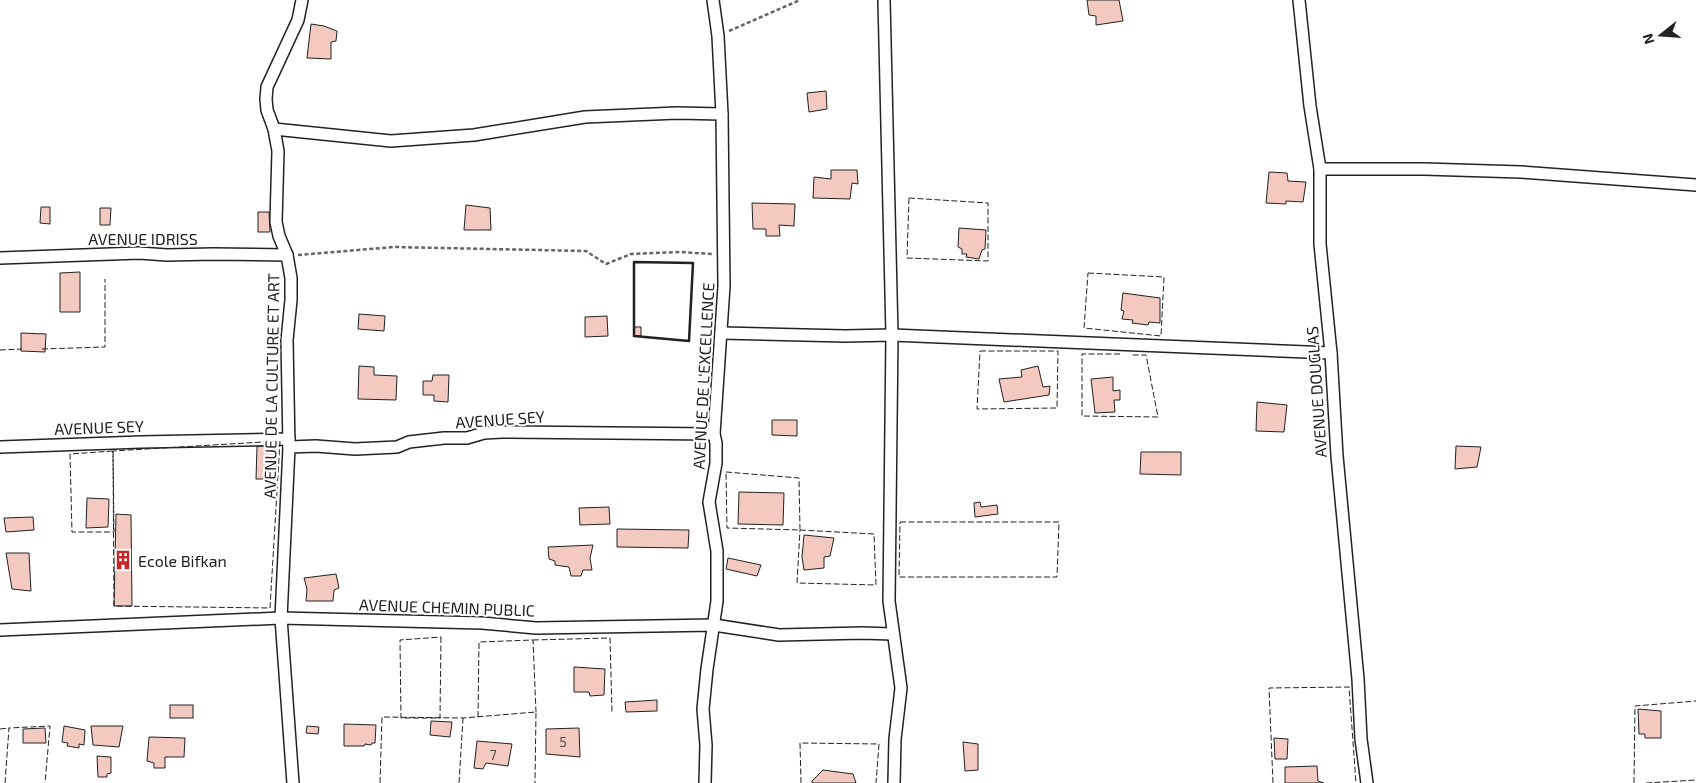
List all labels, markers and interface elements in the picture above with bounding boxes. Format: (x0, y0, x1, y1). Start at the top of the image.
north arrow (1636, 10, 1686, 60)
text: N (1638, 32, 1658, 46)
street label: AVENUE IDRISS (88, 229, 198, 248)
street label: AVENUE DE LA CULTURE ET ART (260, 273, 282, 499)
street label: AVENUE DE L'EXCELLENCE (689, 282, 717, 470)
street label: AVENUE DOUGLAS (1302, 326, 1330, 458)
street label: AVENUE SEY (455, 406, 545, 432)
street label: AVENUE SEY (54, 416, 144, 438)
building icon: Ecole Bifkan (112, 549, 134, 571)
place label: Ecole Bifkan (138, 551, 227, 570)
street label: AVENUE CHEMIN PUBLIC (359, 594, 535, 620)
house number: 5 (559, 733, 567, 750)
house number: 7 (489, 746, 497, 763)

